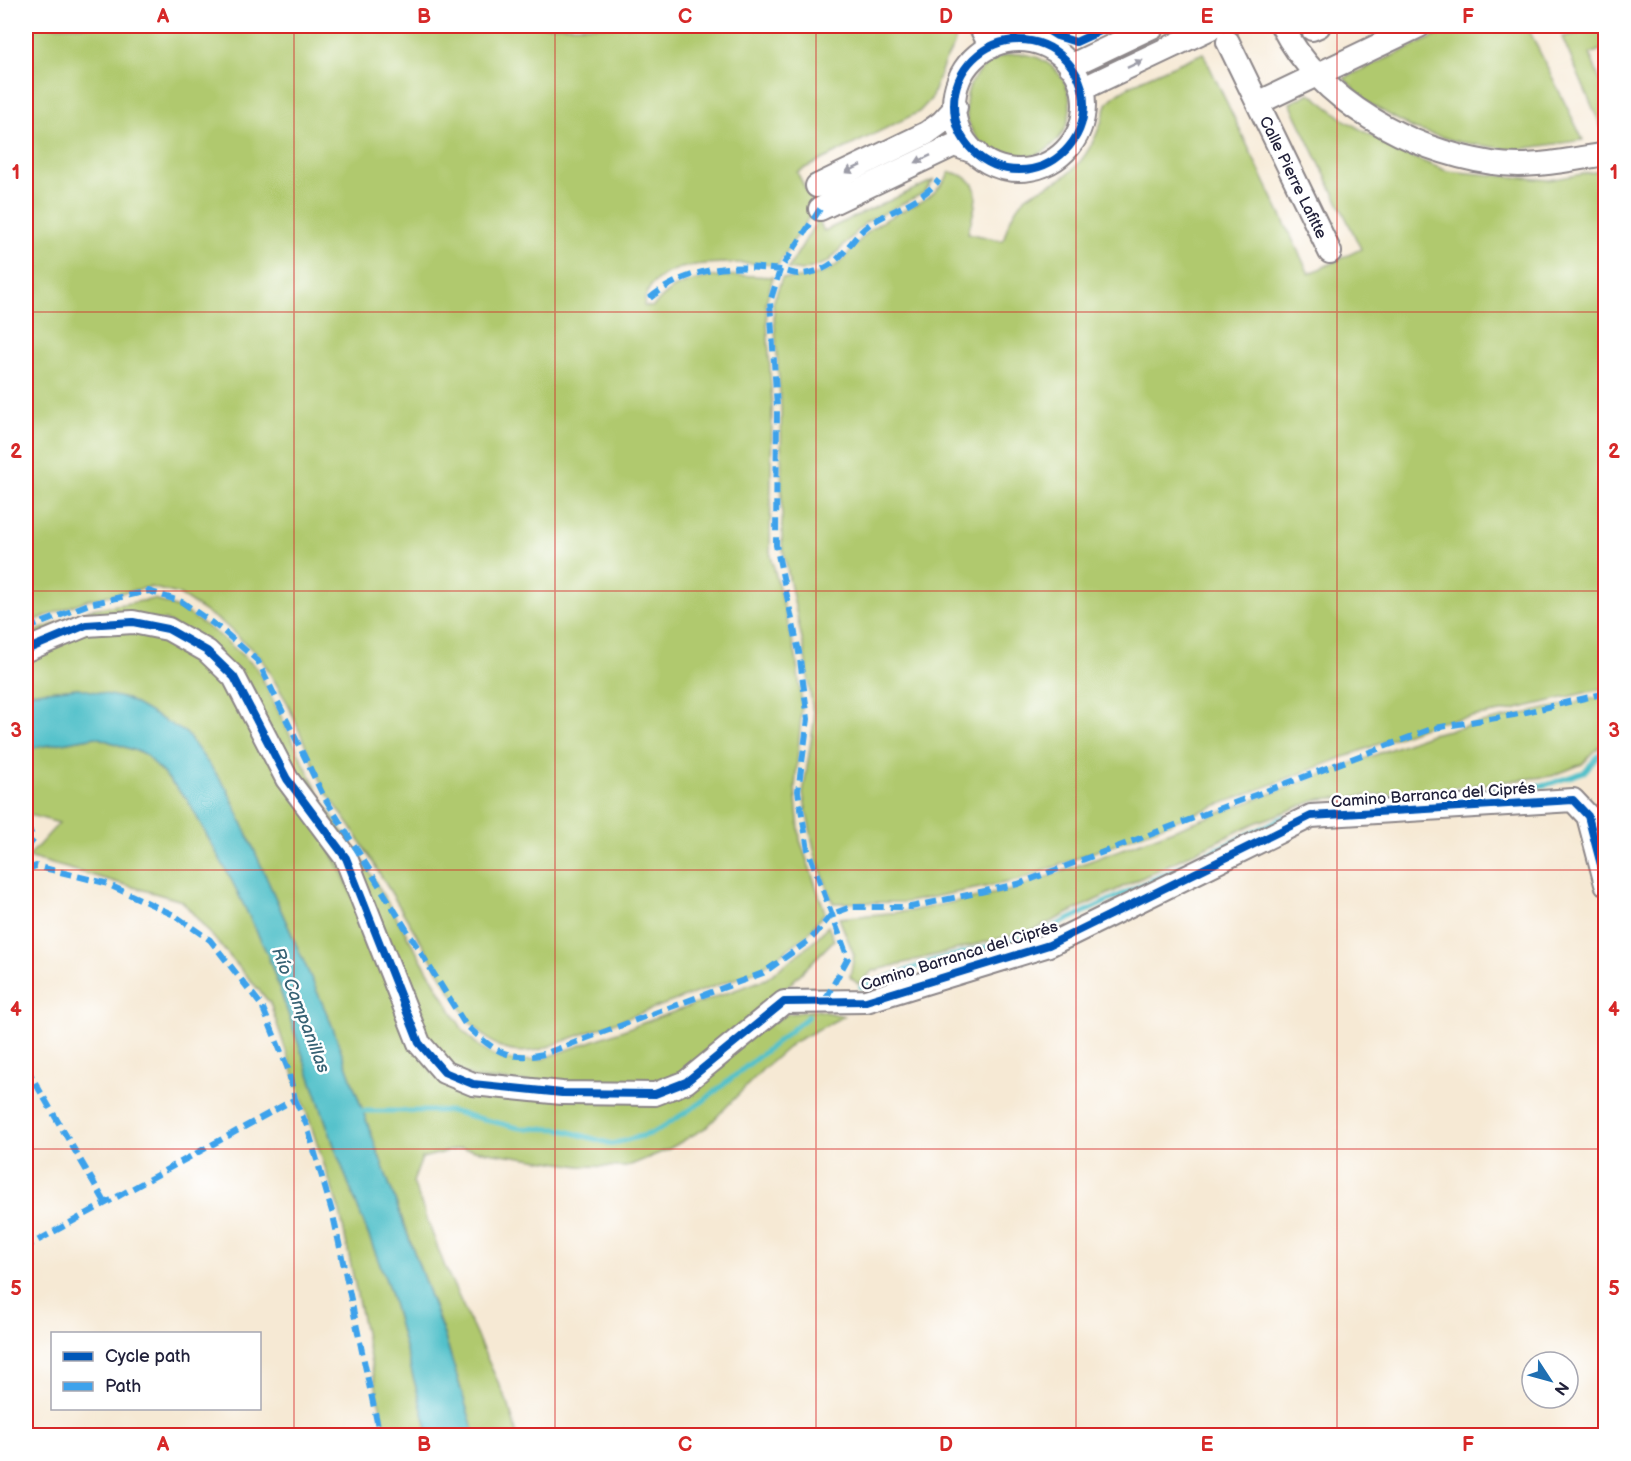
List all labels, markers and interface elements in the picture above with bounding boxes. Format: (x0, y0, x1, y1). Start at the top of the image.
text: A (156, 5, 170, 29)
text: B (417, 5, 431, 29)
text: C (678, 5, 692, 29)
text: D (939, 5, 953, 29)
text: E (1201, 5, 1214, 29)
text: F (1462, 5, 1474, 29)
one-way arrow (1127, 59, 1144, 68)
street label: Calle Pierre Lafitte (1255, 113, 1331, 242)
one-way arrow (914, 154, 931, 163)
text: 1 (12, 161, 20, 185)
text: 1 (1610, 161, 1618, 185)
one-way arrow (844, 164, 861, 173)
text: 2 (10, 440, 22, 464)
text: 2 (1608, 440, 1620, 464)
text: 3 (10, 719, 22, 743)
text: 3 (1608, 719, 1620, 743)
street label: Camino Barranca del Ciprés (1330, 779, 1536, 812)
street label: Camino Barranca del Ciprés (859, 917, 1060, 995)
water label: Río Campanillas (267, 945, 334, 1076)
text: 4 (10, 998, 22, 1022)
text: 4 (1608, 998, 1620, 1022)
text: 5 (10, 1277, 22, 1301)
text: 5 (1608, 1277, 1620, 1301)
legend (51, 1332, 261, 1410)
text: Cycle path (105, 1346, 191, 1367)
north arrow (1520, 1350, 1580, 1410)
text: Path (105, 1376, 141, 1397)
text: N (1550, 1377, 1572, 1398)
text: A (156, 1433, 170, 1457)
text: B (417, 1433, 431, 1457)
text: C (678, 1433, 692, 1457)
text: D (939, 1433, 953, 1457)
text: E (1201, 1433, 1214, 1457)
text: F (1462, 1433, 1474, 1457)

